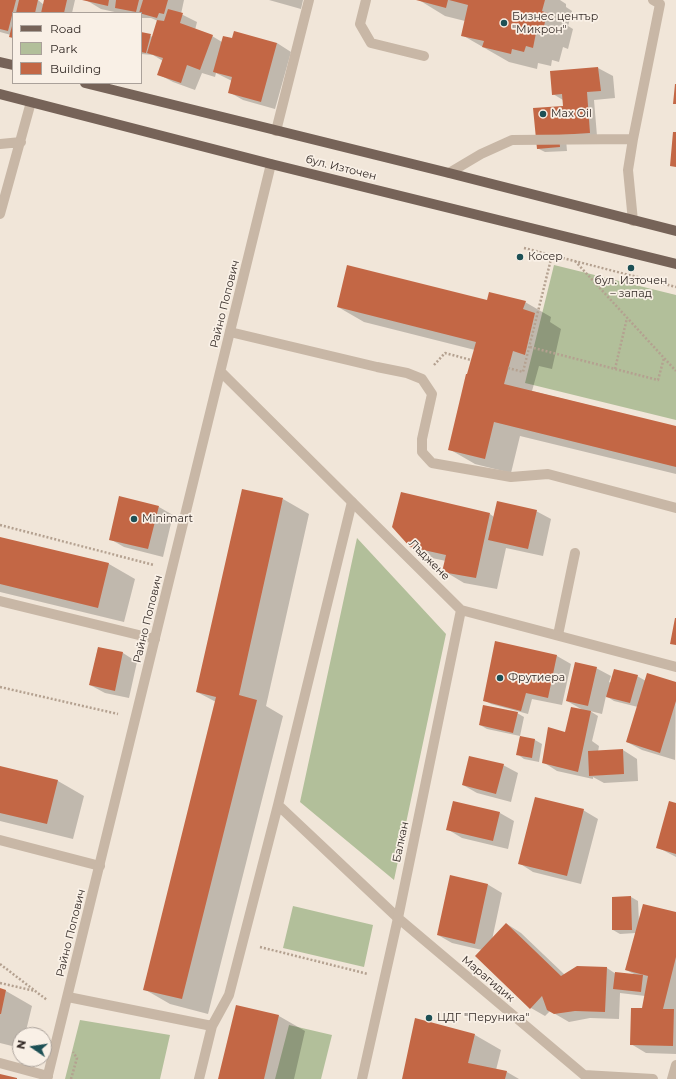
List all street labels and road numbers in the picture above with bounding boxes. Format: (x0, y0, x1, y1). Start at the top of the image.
street label: бул. Източен (304, 153, 378, 183)
street label: Райно Попович (208, 259, 242, 349)
street label: Лъджене (406, 537, 452, 583)
street label: Райно Попович (131, 574, 165, 664)
street label: Балкан (390, 820, 412, 864)
street label: Райно Попович (54, 888, 88, 978)
street label: Марагидик (459, 953, 517, 1005)

